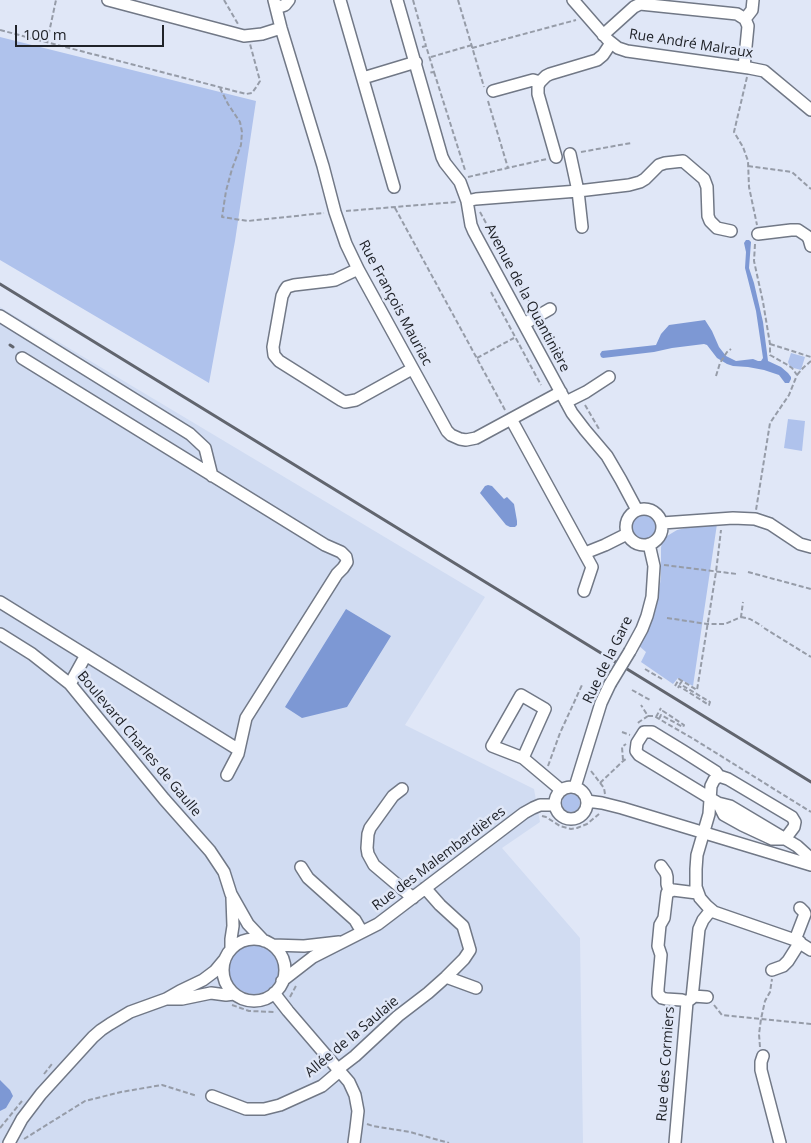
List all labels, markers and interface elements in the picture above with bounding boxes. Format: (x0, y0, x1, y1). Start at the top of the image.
scale bar (18, 15, 166, 47)
text: 100 m (23, 24, 67, 44)
street label: Rue André Malraux (628, 26, 754, 62)
street label: Avenue de la Quantinière (481, 221, 573, 375)
street label: Rue François Mauriac (355, 237, 435, 369)
street label: Rue de la Gare (580, 613, 636, 707)
street label: Boulevard Charles de Gaulle (73, 668, 205, 820)
street label: Rue des Malembardières (369, 803, 509, 915)
street label: Allée de la Saulaie (302, 993, 402, 1081)
street label: Rue des Cormiers (654, 1006, 678, 1122)

